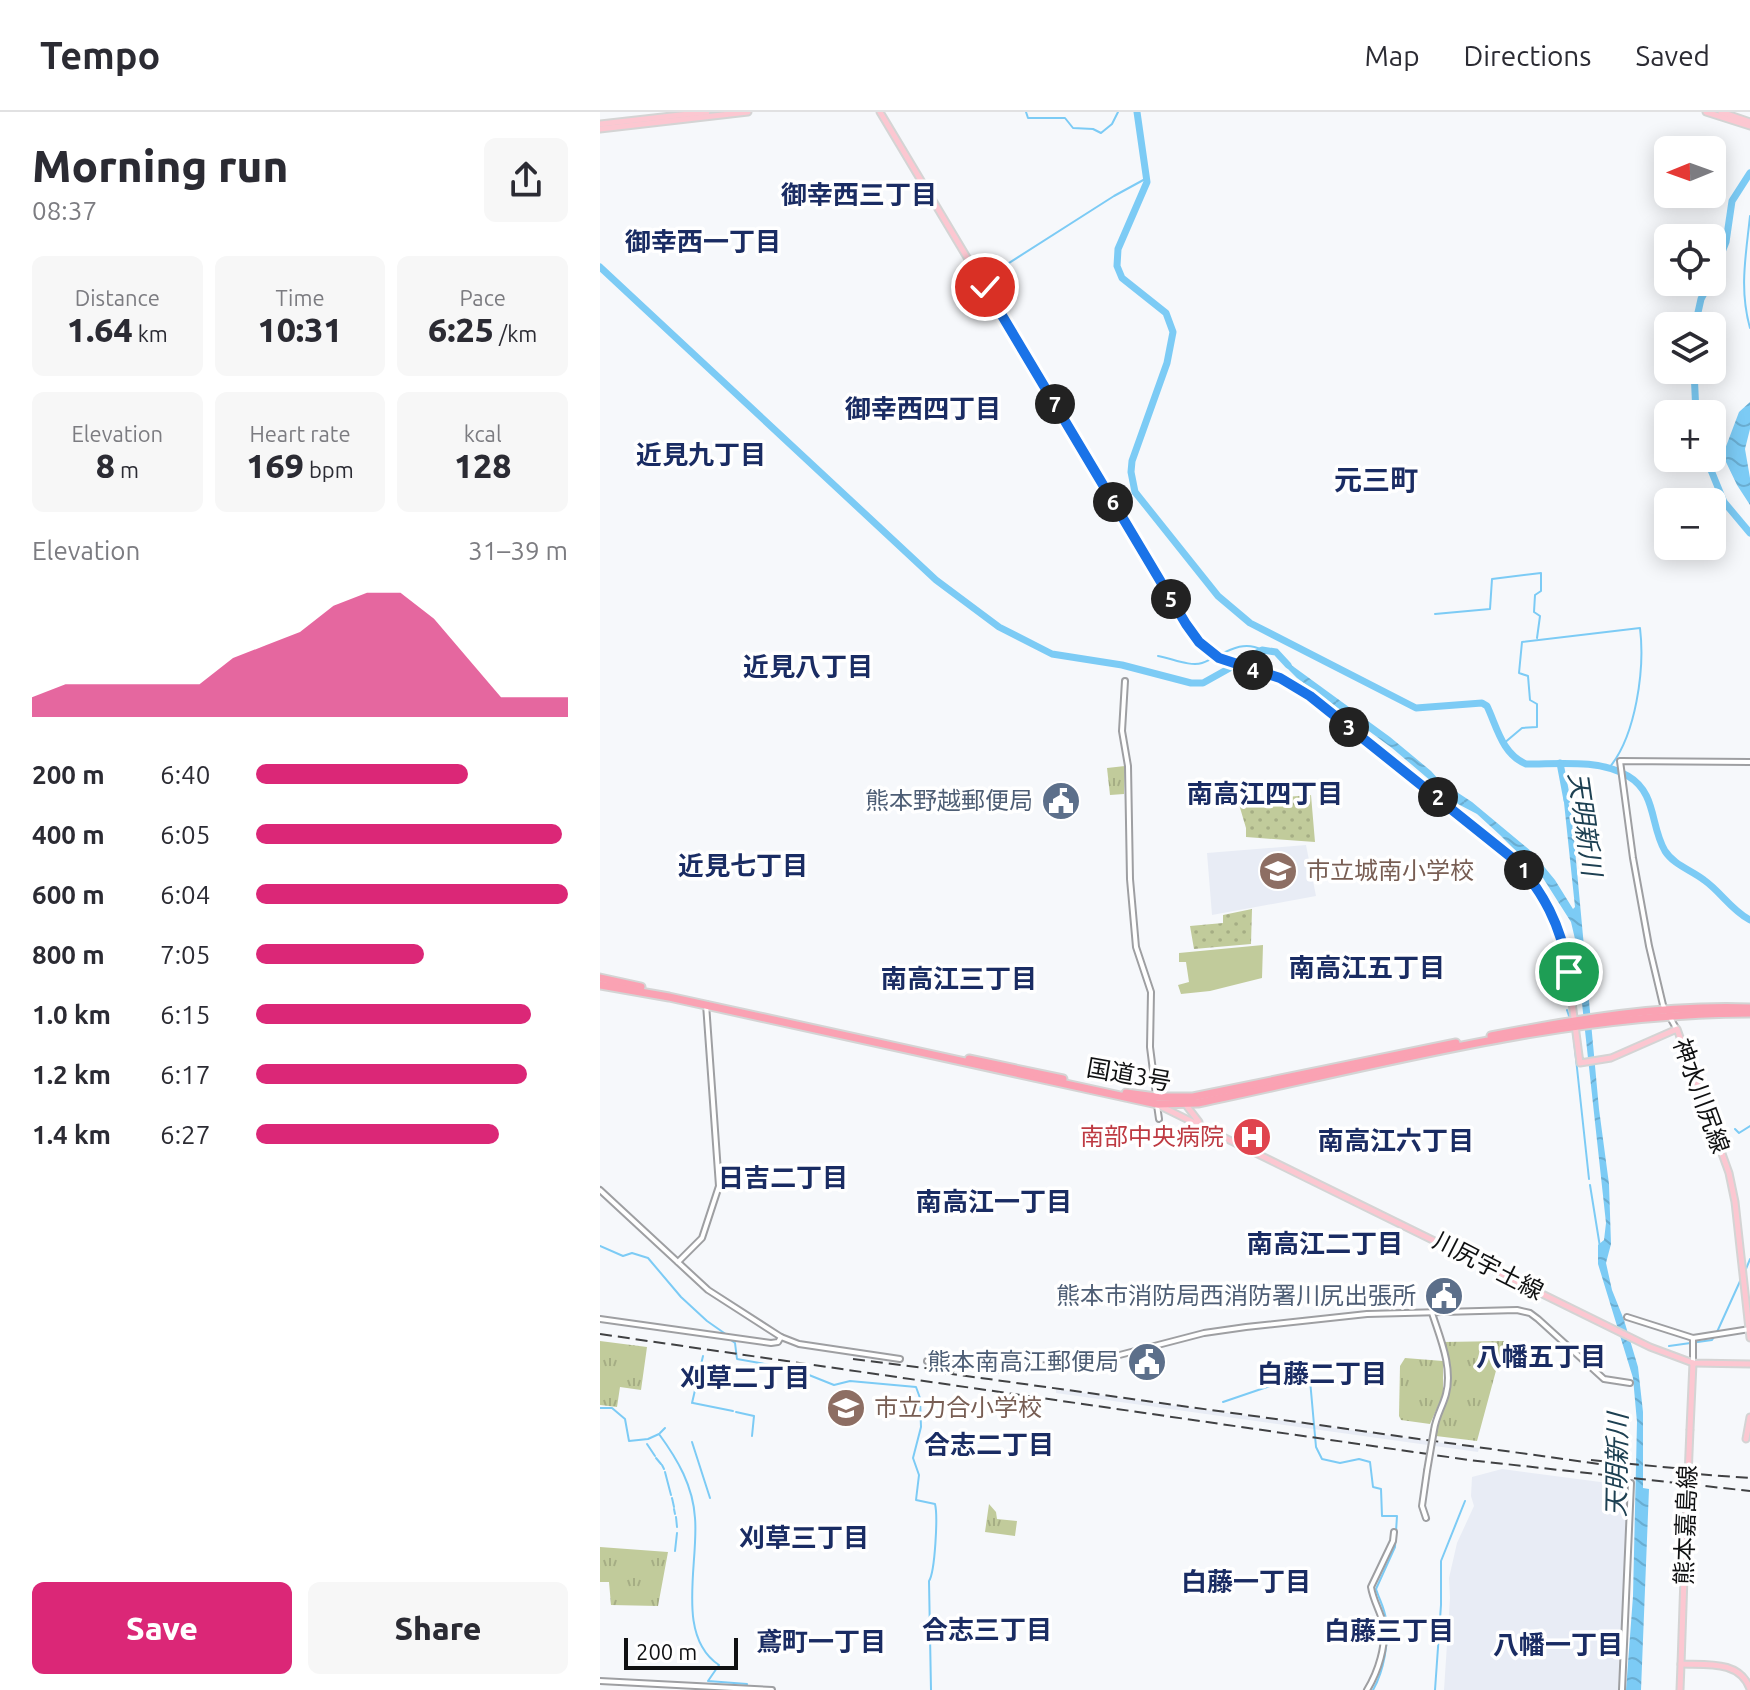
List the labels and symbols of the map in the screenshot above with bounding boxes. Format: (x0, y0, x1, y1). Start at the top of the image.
north arrow (1654, 136, 1726, 208)
district label: 御幸西三丁目 (781, 180, 937, 209)
district label: 御幸西一丁目 (625, 227, 781, 256)
pin (951, 253, 1019, 321)
pin: 7 (1035, 384, 1075, 424)
district label: 御幸西四丁目 (845, 394, 1001, 423)
district label: 近見九丁目 (636, 440, 766, 469)
district label: 元三町 (1334, 464, 1418, 495)
pin: 6 (1093, 482, 1133, 522)
pin: 5 (1151, 579, 1191, 619)
pin: 4 (1233, 650, 1273, 690)
district label: 近見八丁目 (743, 652, 873, 681)
pin: 3 (1329, 707, 1369, 747)
water label: 天明新川 (1564, 770, 1608, 880)
pin: 2 (1418, 777, 1458, 817)
district label: 南高江四丁目 (1187, 779, 1343, 808)
public building icon: 熊本野越郵便局 (1040, 780, 1082, 822)
place label: 熊本野越郵便局 (865, 787, 1033, 814)
school or university icon: 市立城南小学校 (1257, 850, 1299, 892)
pin: 1 (1504, 850, 1544, 890)
district label: 近見七丁目 (678, 851, 808, 880)
place label: 市立城南小学校 (1306, 857, 1474, 884)
pin (1535, 938, 1603, 1006)
district label: 南高江五丁目 (1289, 953, 1445, 982)
district label: 南高江三丁目 (881, 964, 1037, 993)
street label: 神水川尻線 (1668, 1035, 1735, 1157)
street label: 国道3号 (1085, 1054, 1174, 1095)
hospital icon: 南部中央病院 (1231, 1116, 1273, 1158)
place label: 南部中央病院 (1080, 1123, 1224, 1150)
district label: 南高江六丁目 (1318, 1126, 1474, 1155)
district label: 日吉二丁目 (718, 1163, 848, 1192)
district label: 南高江一丁目 (916, 1187, 1072, 1216)
street label: 川尻宇土線 (1429, 1226, 1548, 1305)
district label: 南高江二丁目 (1247, 1229, 1403, 1258)
public building icon: 熊本市消防局西消防署川尻出張所 (1423, 1275, 1465, 1317)
place label: 熊本市消防局西消防署川尻出張所 (1056, 1282, 1416, 1309)
public building icon: 熊本南高江郵便局 (1126, 1341, 1168, 1383)
district label: 八幡五丁目 (1476, 1342, 1606, 1371)
place label: 熊本南高江郵便局 (927, 1348, 1119, 1375)
district label: 白藤二丁目 (1257, 1359, 1387, 1388)
district label: 刈草二丁目 (680, 1363, 810, 1392)
school or university icon: 市立力合小学校 (825, 1387, 867, 1429)
place label: 市立力合小学校 (874, 1394, 1042, 1421)
water label: 天明新川 (1601, 1410, 1632, 1517)
district label: 合志二丁目 (924, 1430, 1054, 1459)
street label: 熊本嘉島線 (1670, 1465, 1701, 1585)
district label: 刈草三丁目 (739, 1523, 869, 1552)
district label: 白藤一丁目 (1181, 1567, 1311, 1596)
district label: 合志三丁目 (922, 1615, 1052, 1644)
district label: 白藤三丁目 (1324, 1616, 1454, 1645)
district label: 鳶町一丁目 (756, 1627, 886, 1656)
district label: 八幡一丁目 (1493, 1630, 1623, 1659)
scale bar (624, 1634, 738, 1670)

